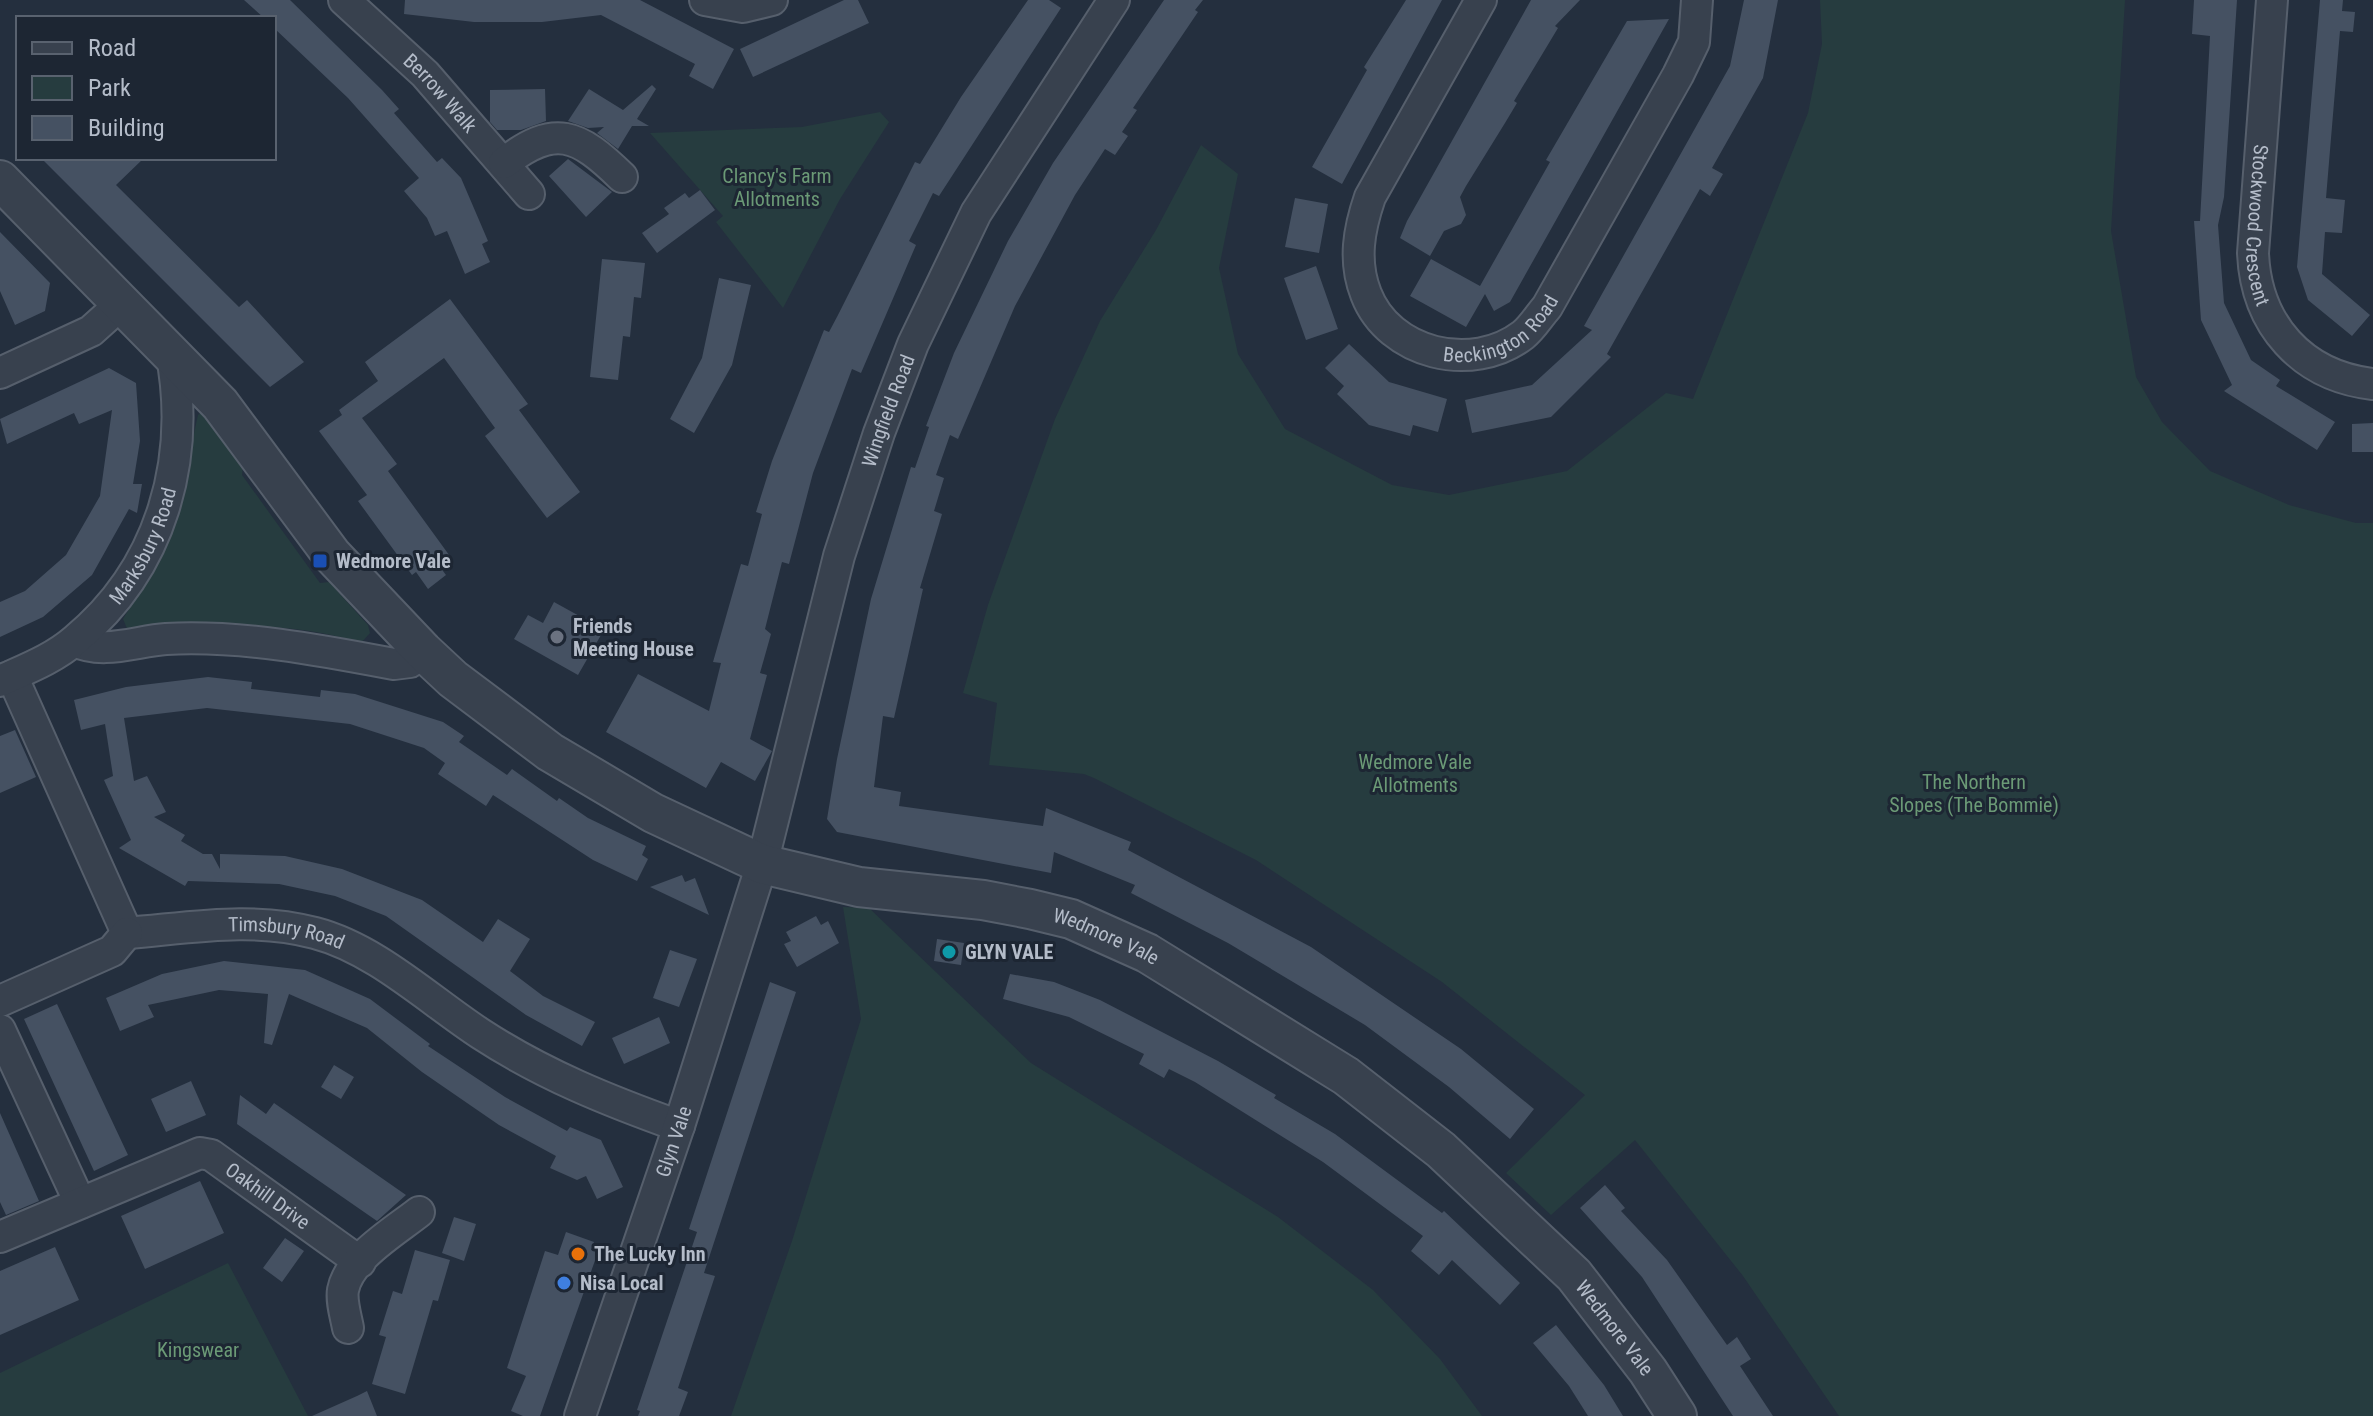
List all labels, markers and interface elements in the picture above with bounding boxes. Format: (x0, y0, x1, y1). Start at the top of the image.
legend (16, 16, 276, 160)
text: Road (88, 34, 136, 62)
street label: Berrow Walk (399, 48, 482, 137)
text: Park (88, 74, 131, 102)
text: Building (88, 114, 165, 142)
street label: Stockwood Crescent (2241, 144, 2275, 309)
park label: Clancy's Farm Allotments (722, 164, 832, 211)
street label: Beckington Road (1442, 291, 1563, 367)
street label: Wingfield Road (857, 351, 920, 470)
street label: Marksbury Road (104, 485, 181, 609)
place label: Wedmore Vale (336, 549, 451, 573)
marker: Wedmore Vale (311, 552, 329, 570)
place label: Friends Meeting House (573, 614, 694, 661)
marker: Friends Meeting House (548, 628, 566, 646)
park label: Wedmore Vale Allotments (1358, 750, 1472, 797)
park label: The Northern Slopes (The Bommie) (1889, 770, 2059, 817)
street label: Wedmore Vale (1051, 903, 1164, 970)
street label: Timsbury Road (228, 912, 348, 954)
place label: GLYN VALE (965, 940, 1054, 964)
marker: GLYN VALE (940, 943, 958, 961)
street label: Glyn Vale (650, 1103, 697, 1180)
street label: Oakhill Drive (221, 1157, 315, 1234)
place label: The Lucky Inn (594, 1242, 706, 1266)
marker: The Lucky Inn (569, 1245, 587, 1263)
place label: Nisa Local (580, 1271, 664, 1295)
marker: Nisa Local (555, 1274, 573, 1292)
street label: Wedmore Vale (1571, 1276, 1659, 1380)
park label: Kingswear (157, 1338, 239, 1362)

